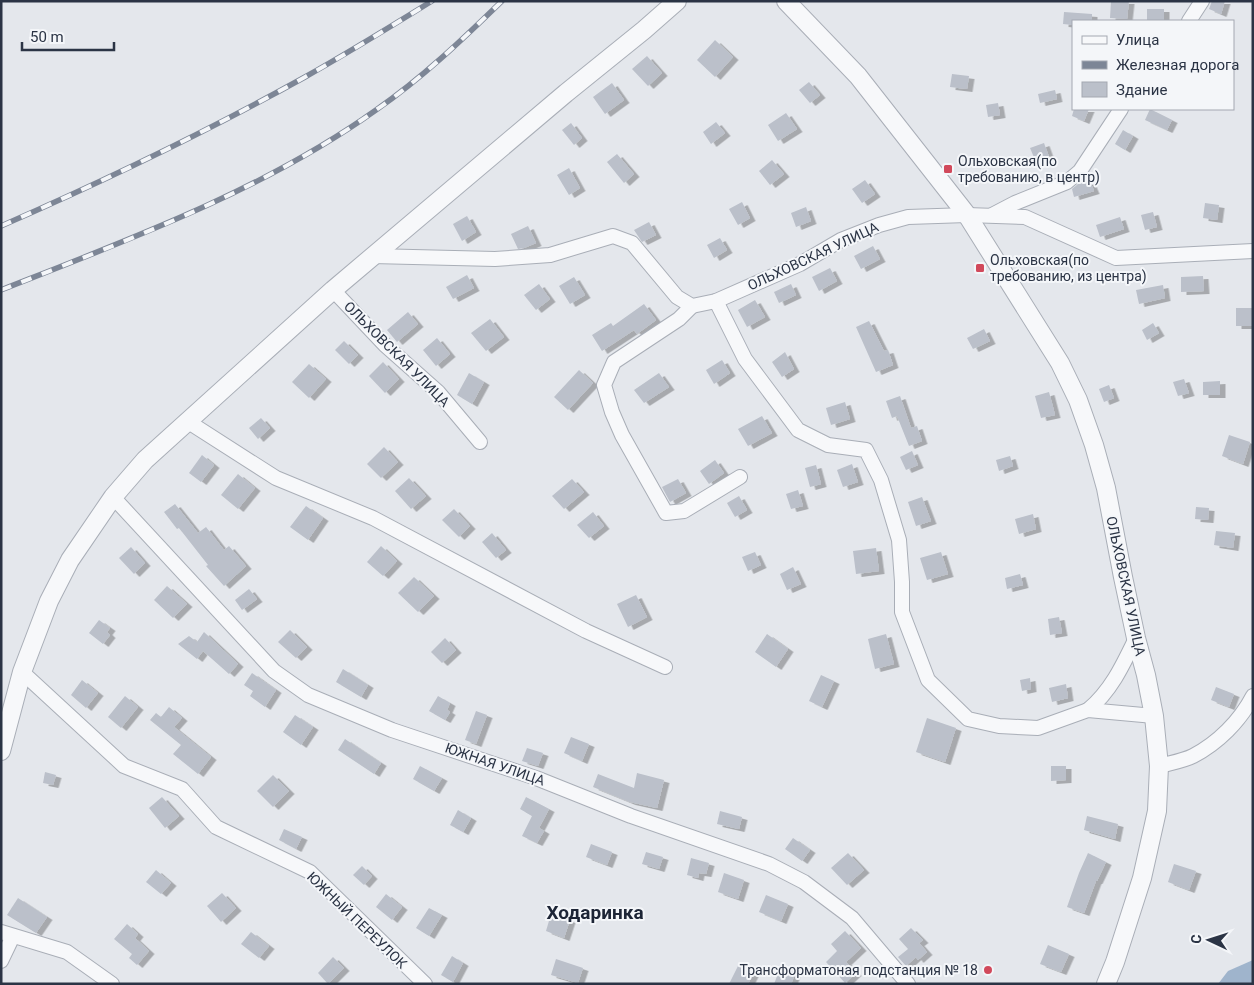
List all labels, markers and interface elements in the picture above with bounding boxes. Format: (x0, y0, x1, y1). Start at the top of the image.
scale bar (22, 20, 115, 52)
legend (1072, 20, 1234, 110)
text: 50 m (30, 28, 64, 46)
text: Улица (1116, 31, 1159, 49)
text: Железная дорога (1116, 56, 1239, 74)
text: Здание (1116, 81, 1167, 99)
place label: Ольховская(по требованию, в центр) (958, 153, 1100, 186)
marker: Ольховская(по требованию, в центр) (942, 163, 954, 175)
street label: ОЛЬХОВСКАЯ УЛИЦА (745, 219, 881, 293)
place label: Ольховская(по требованию, из центра) (990, 252, 1147, 285)
marker: Ольховская(по требованию, из центра) (974, 262, 986, 274)
street label: ОЛЬХОВСКАЯ УЛИЦА (341, 298, 453, 410)
street label: ОЛЬХОВСКАЯ УЛИЦА (1103, 515, 1149, 657)
street label: ЮЖНАЯ УЛИЦА (443, 739, 547, 789)
street label: ЮЖНЫЙ ПЕРЕУЛОК (304, 868, 410, 972)
district label: Ходаринка (546, 901, 644, 924)
north arrow (1184, 915, 1234, 965)
text: С (1188, 934, 1204, 944)
place label: Трансформатоная подстанция № 18 (740, 962, 978, 978)
marker: Трансформатоная подстанция № 18 (982, 964, 994, 976)

